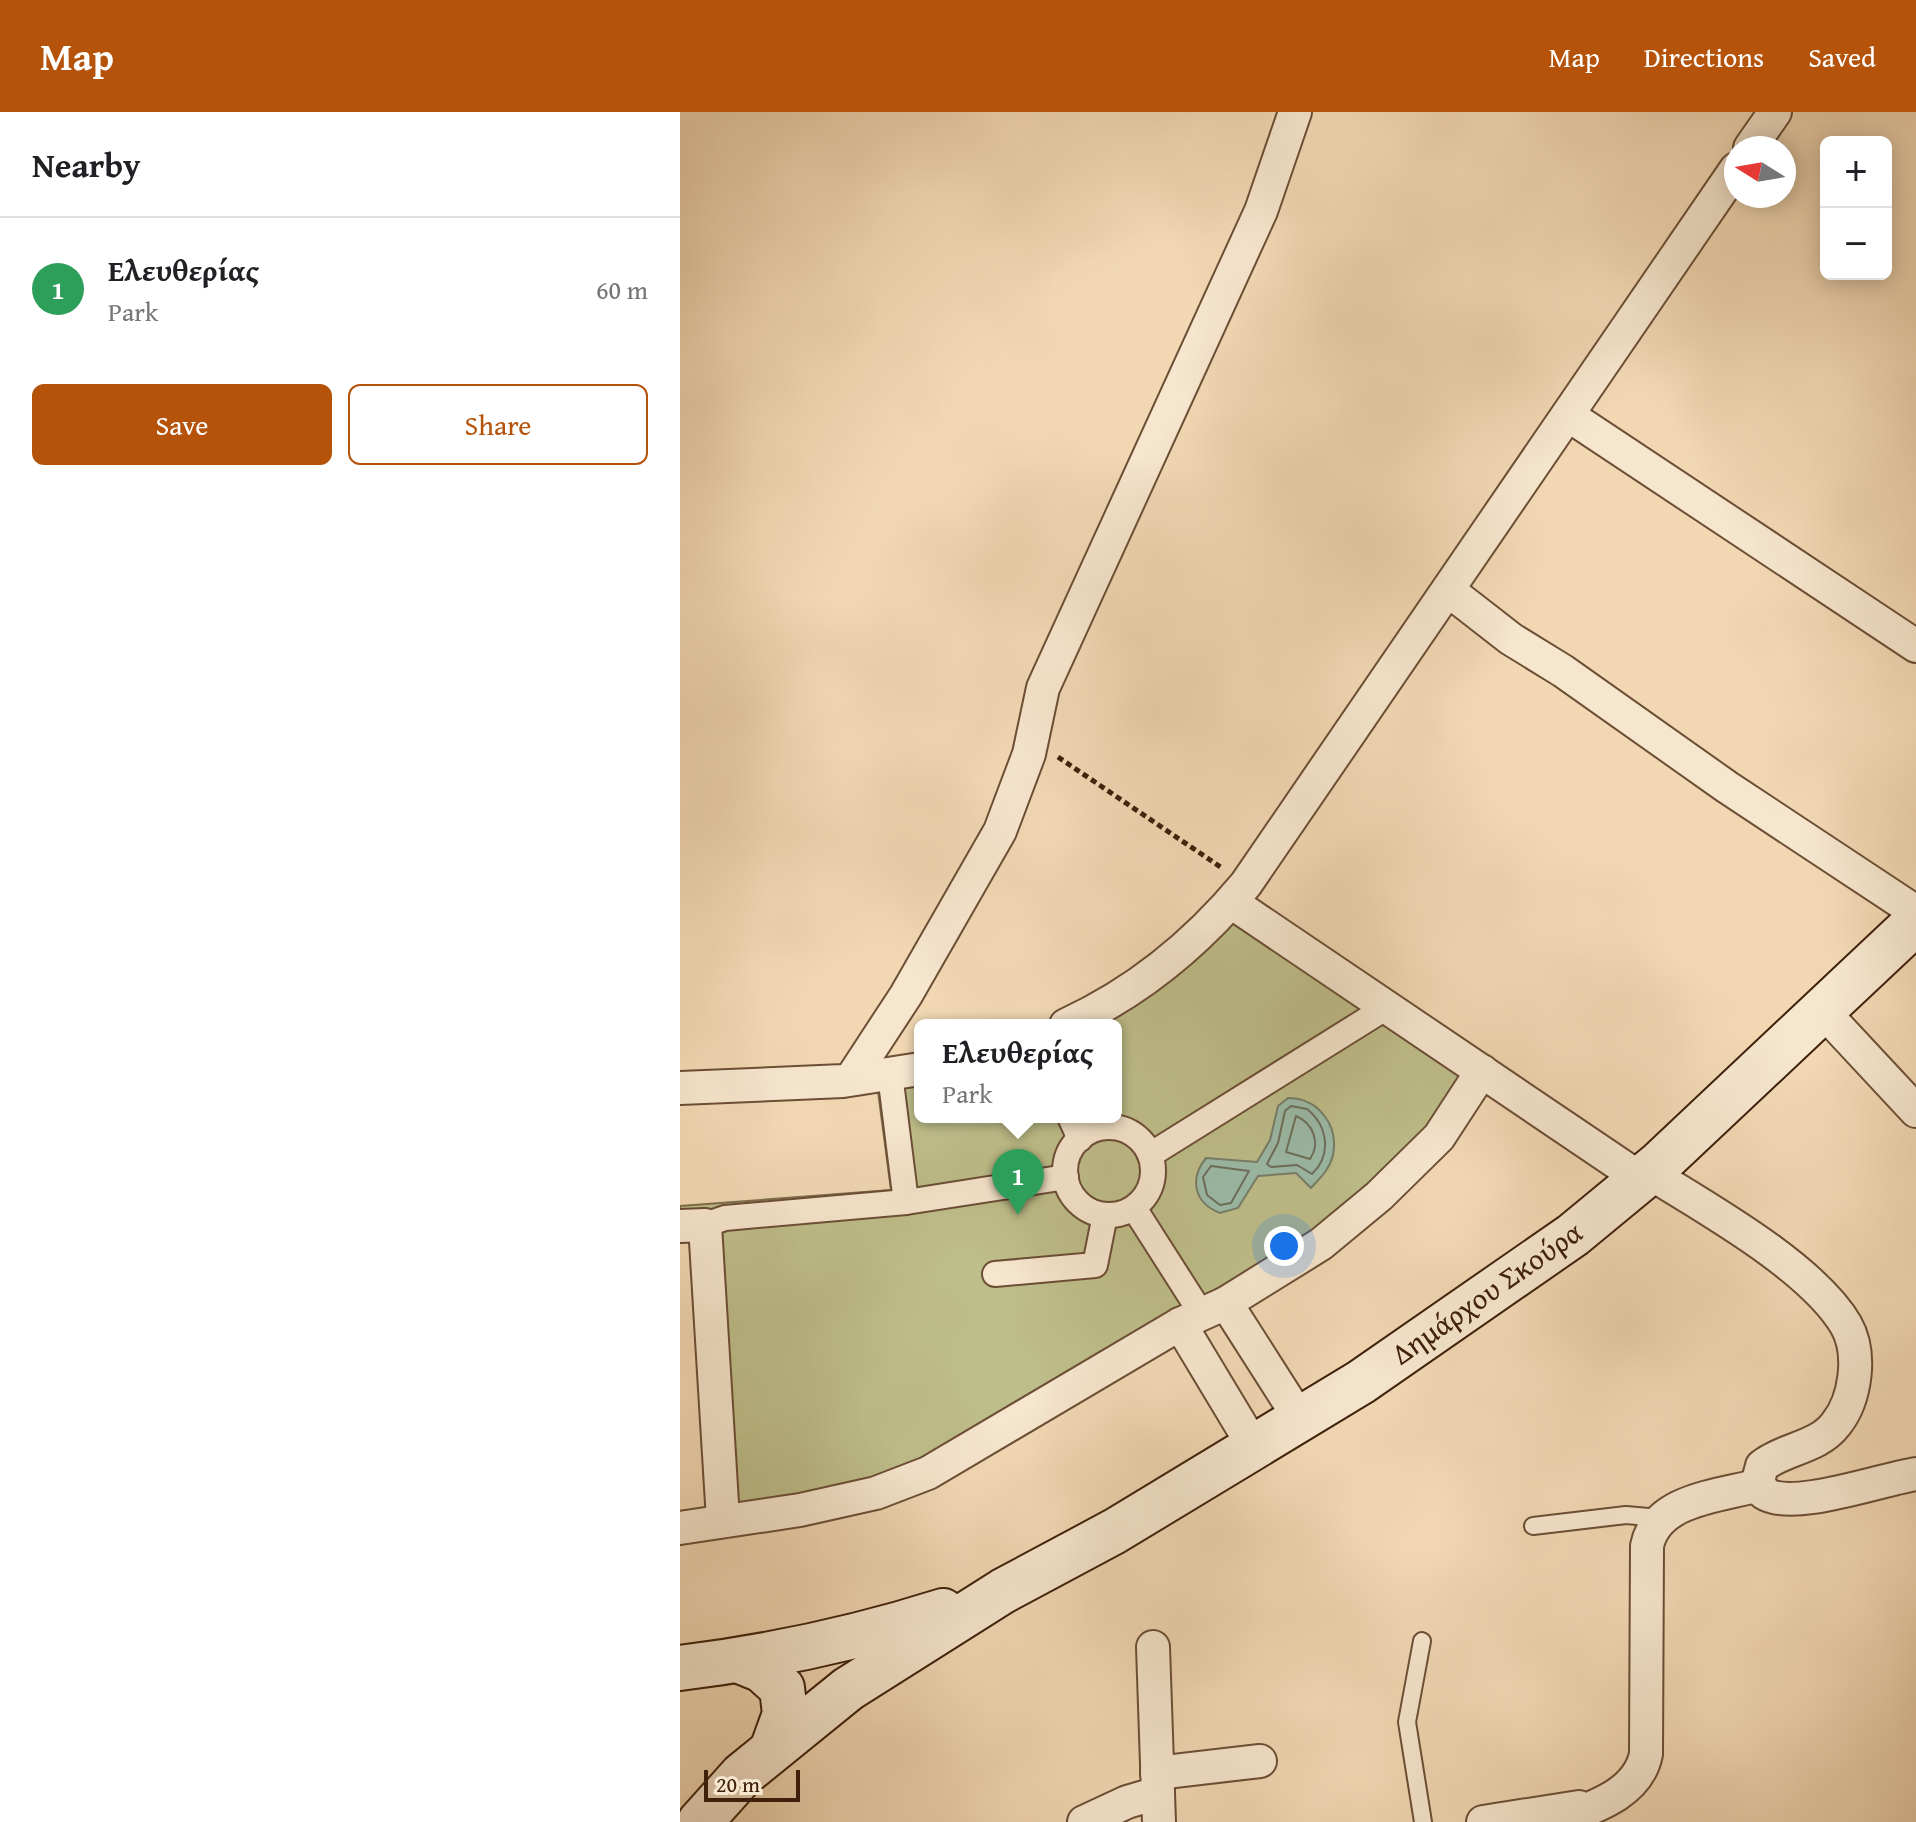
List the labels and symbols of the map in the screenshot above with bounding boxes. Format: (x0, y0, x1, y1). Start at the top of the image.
north arrow (1724, 136, 1796, 208)
pin: 1 (992, 1149, 1044, 1215)
street label: Δημάρχου Σκούρα (1382, 1210, 1591, 1375)
your location (1264, 1226, 1304, 1266)
scale bar (704, 1766, 800, 1802)

